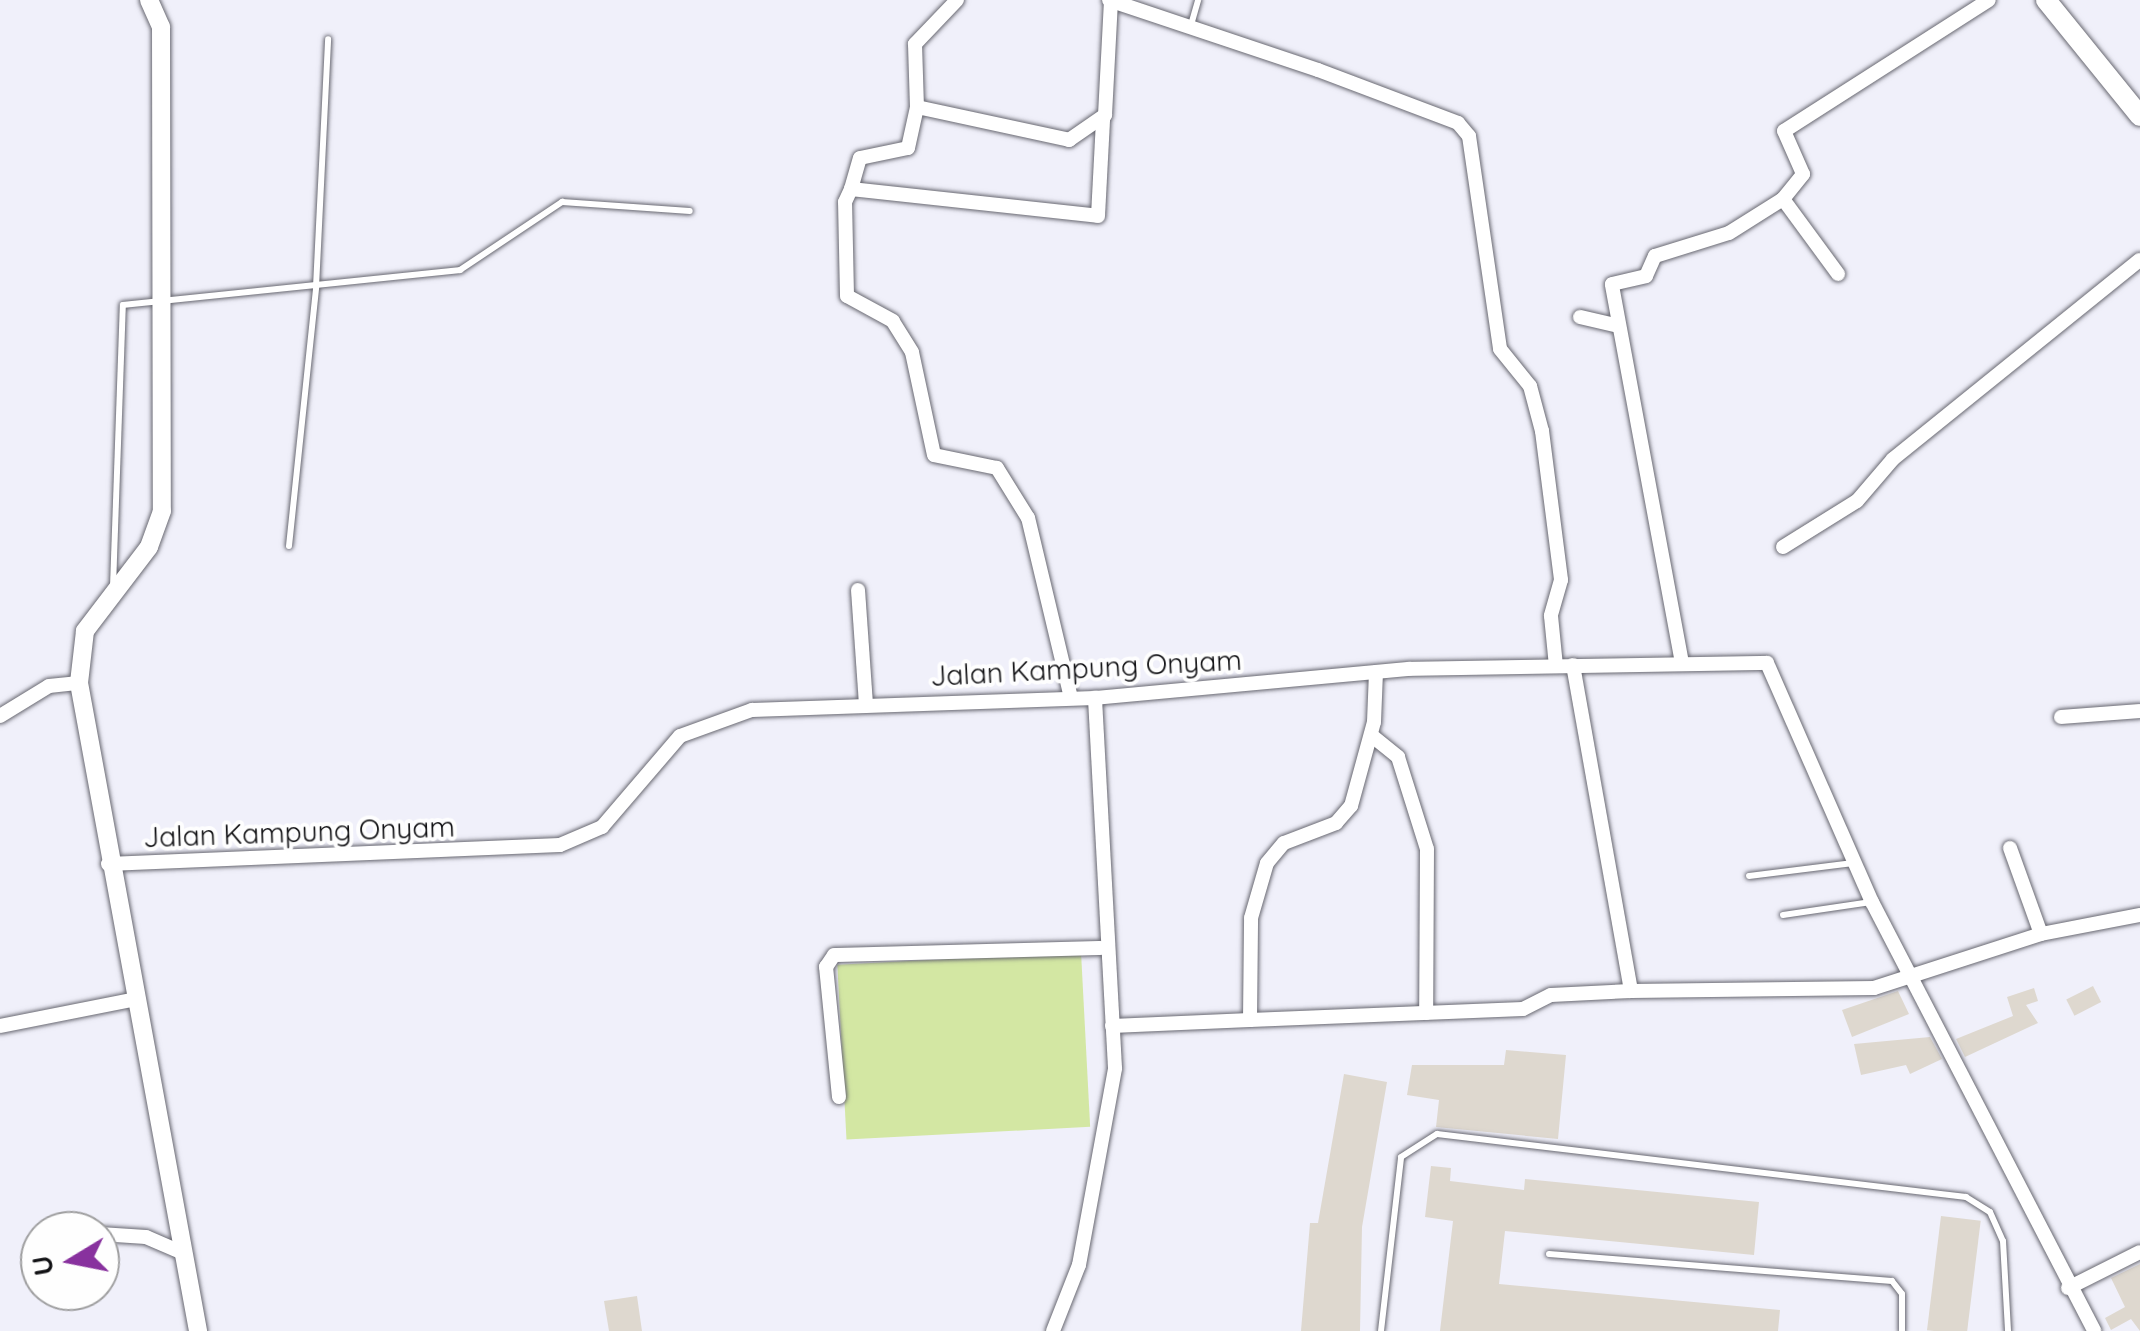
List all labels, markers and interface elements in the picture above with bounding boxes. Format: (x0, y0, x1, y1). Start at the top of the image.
street label: Jalan Kampung Onyam (929, 643, 1243, 693)
street label: Jalan Kampung Onyam (143, 810, 455, 854)
north arrow (20, 1211, 120, 1311)
text: U (23, 1253, 61, 1279)

